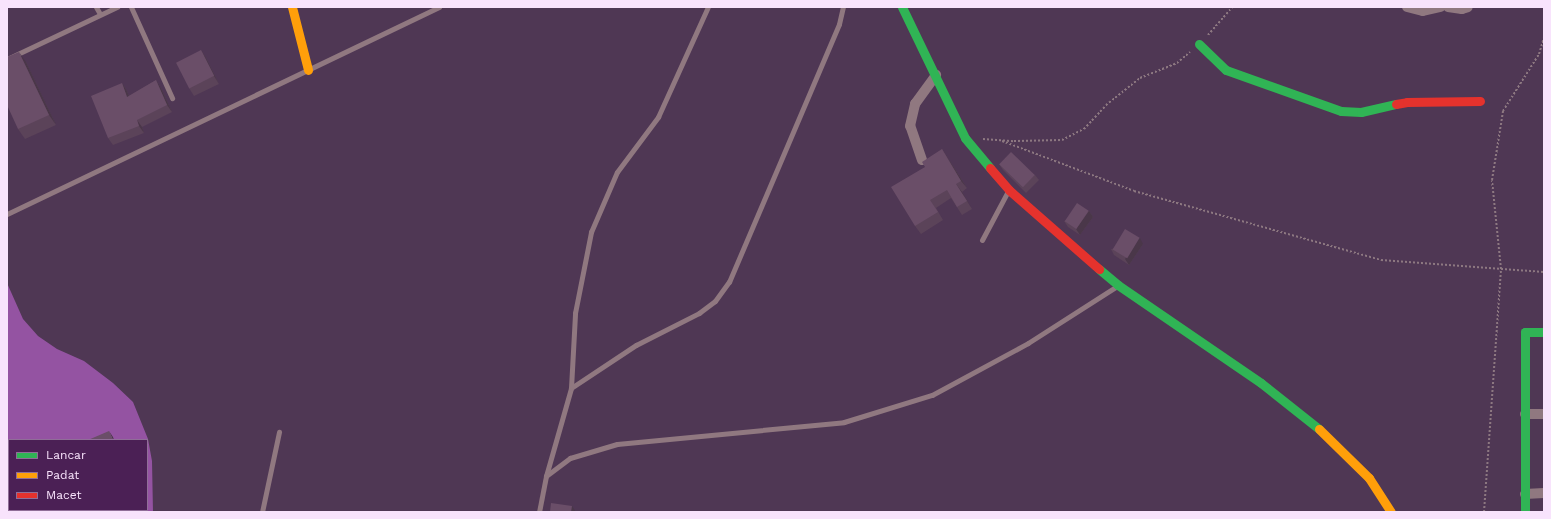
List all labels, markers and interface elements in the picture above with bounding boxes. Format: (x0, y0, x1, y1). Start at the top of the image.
legend (8, 439, 148, 511)
text: Lancar (46, 448, 86, 462)
text: Padat (46, 468, 79, 482)
text: Macet (46, 488, 81, 502)

